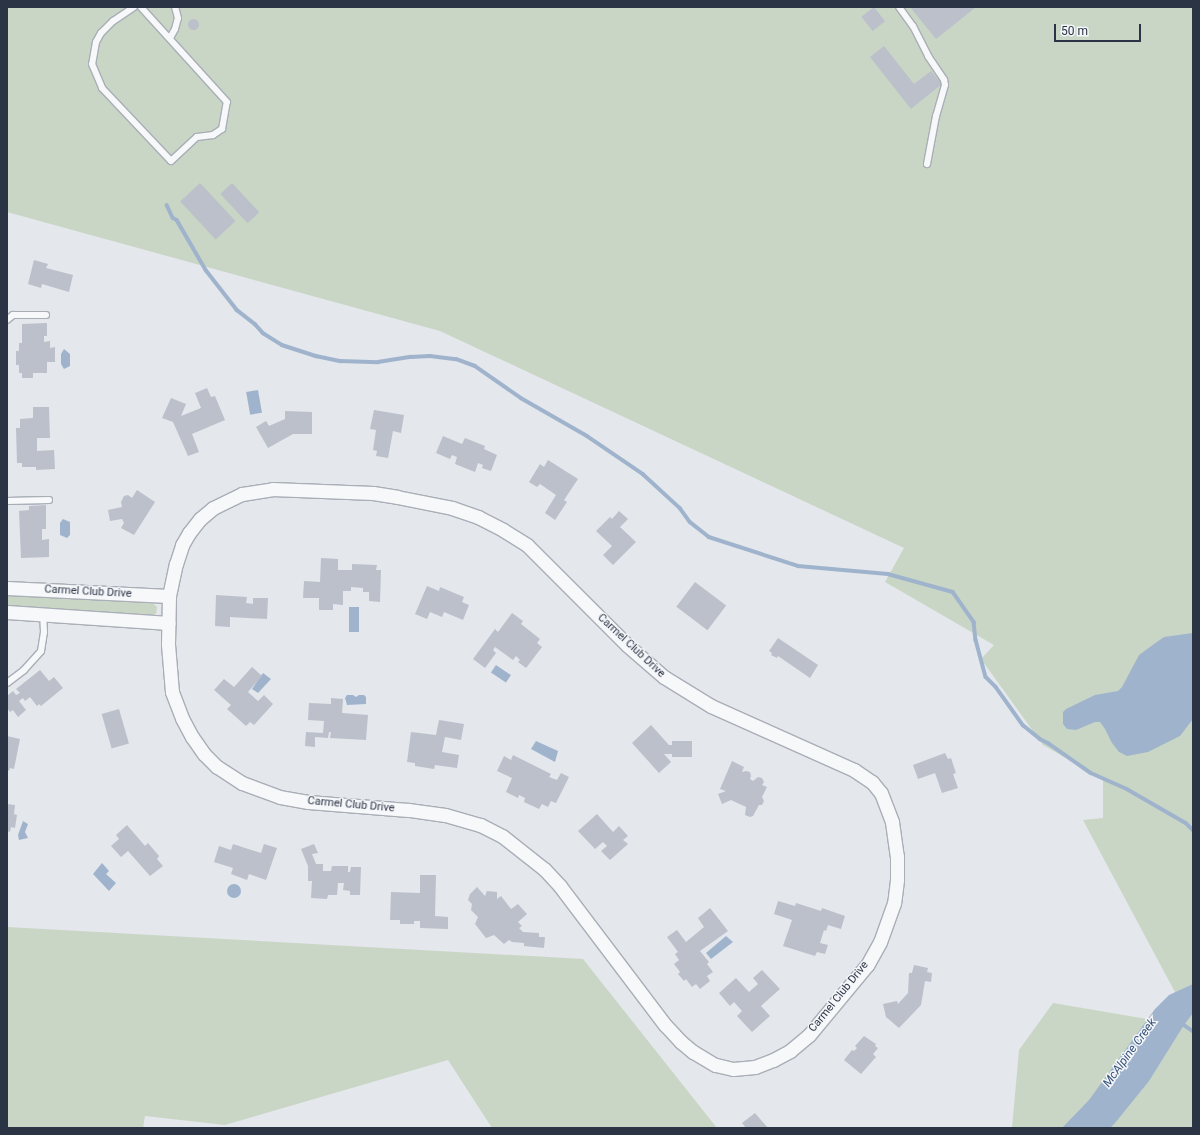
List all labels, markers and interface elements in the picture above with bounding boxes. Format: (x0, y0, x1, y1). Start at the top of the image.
scale bar (1056, 16, 1143, 42)
text: 50 m (1061, 24, 1088, 38)
street label: Carmel Club Drive (44, 583, 132, 601)
street label: Carmel Club Drive (595, 611, 667, 681)
street label: Carmel Club Drive (307, 795, 395, 815)
street label: Carmel Club Drive (806, 959, 872, 1035)
water label: McAlpine Creek (1100, 1016, 1160, 1090)

